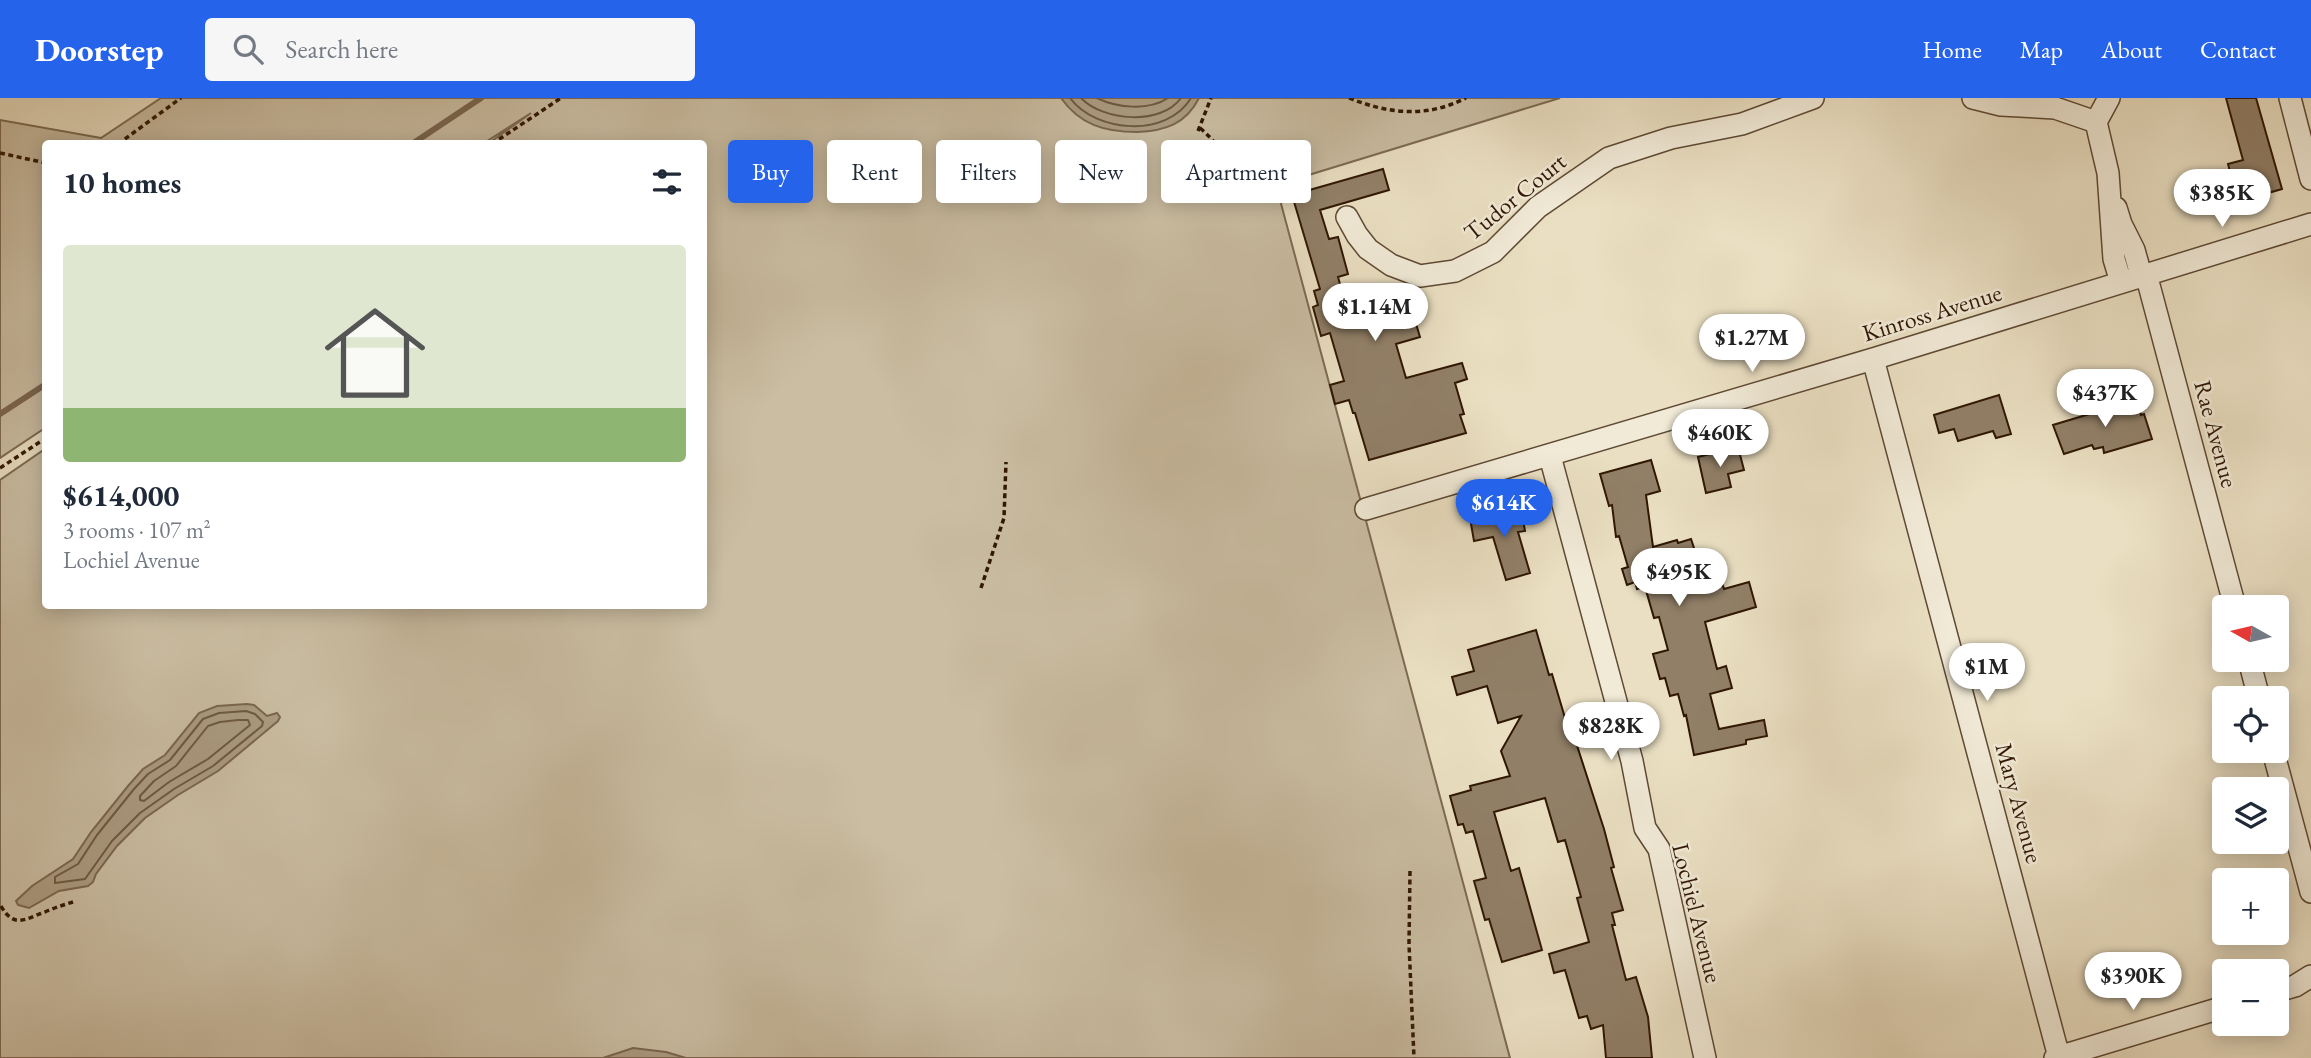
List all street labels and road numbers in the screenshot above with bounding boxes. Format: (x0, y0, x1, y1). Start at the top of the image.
street label: Tudor Court (1457, 146, 1572, 247)
street label: Kinross Avenue (1858, 277, 2005, 348)
street label: Rae Avenue (2187, 377, 2246, 491)
street label: Mary Avenue (1989, 739, 2050, 866)
street label: Lochiel Avenue (1665, 840, 1730, 986)

